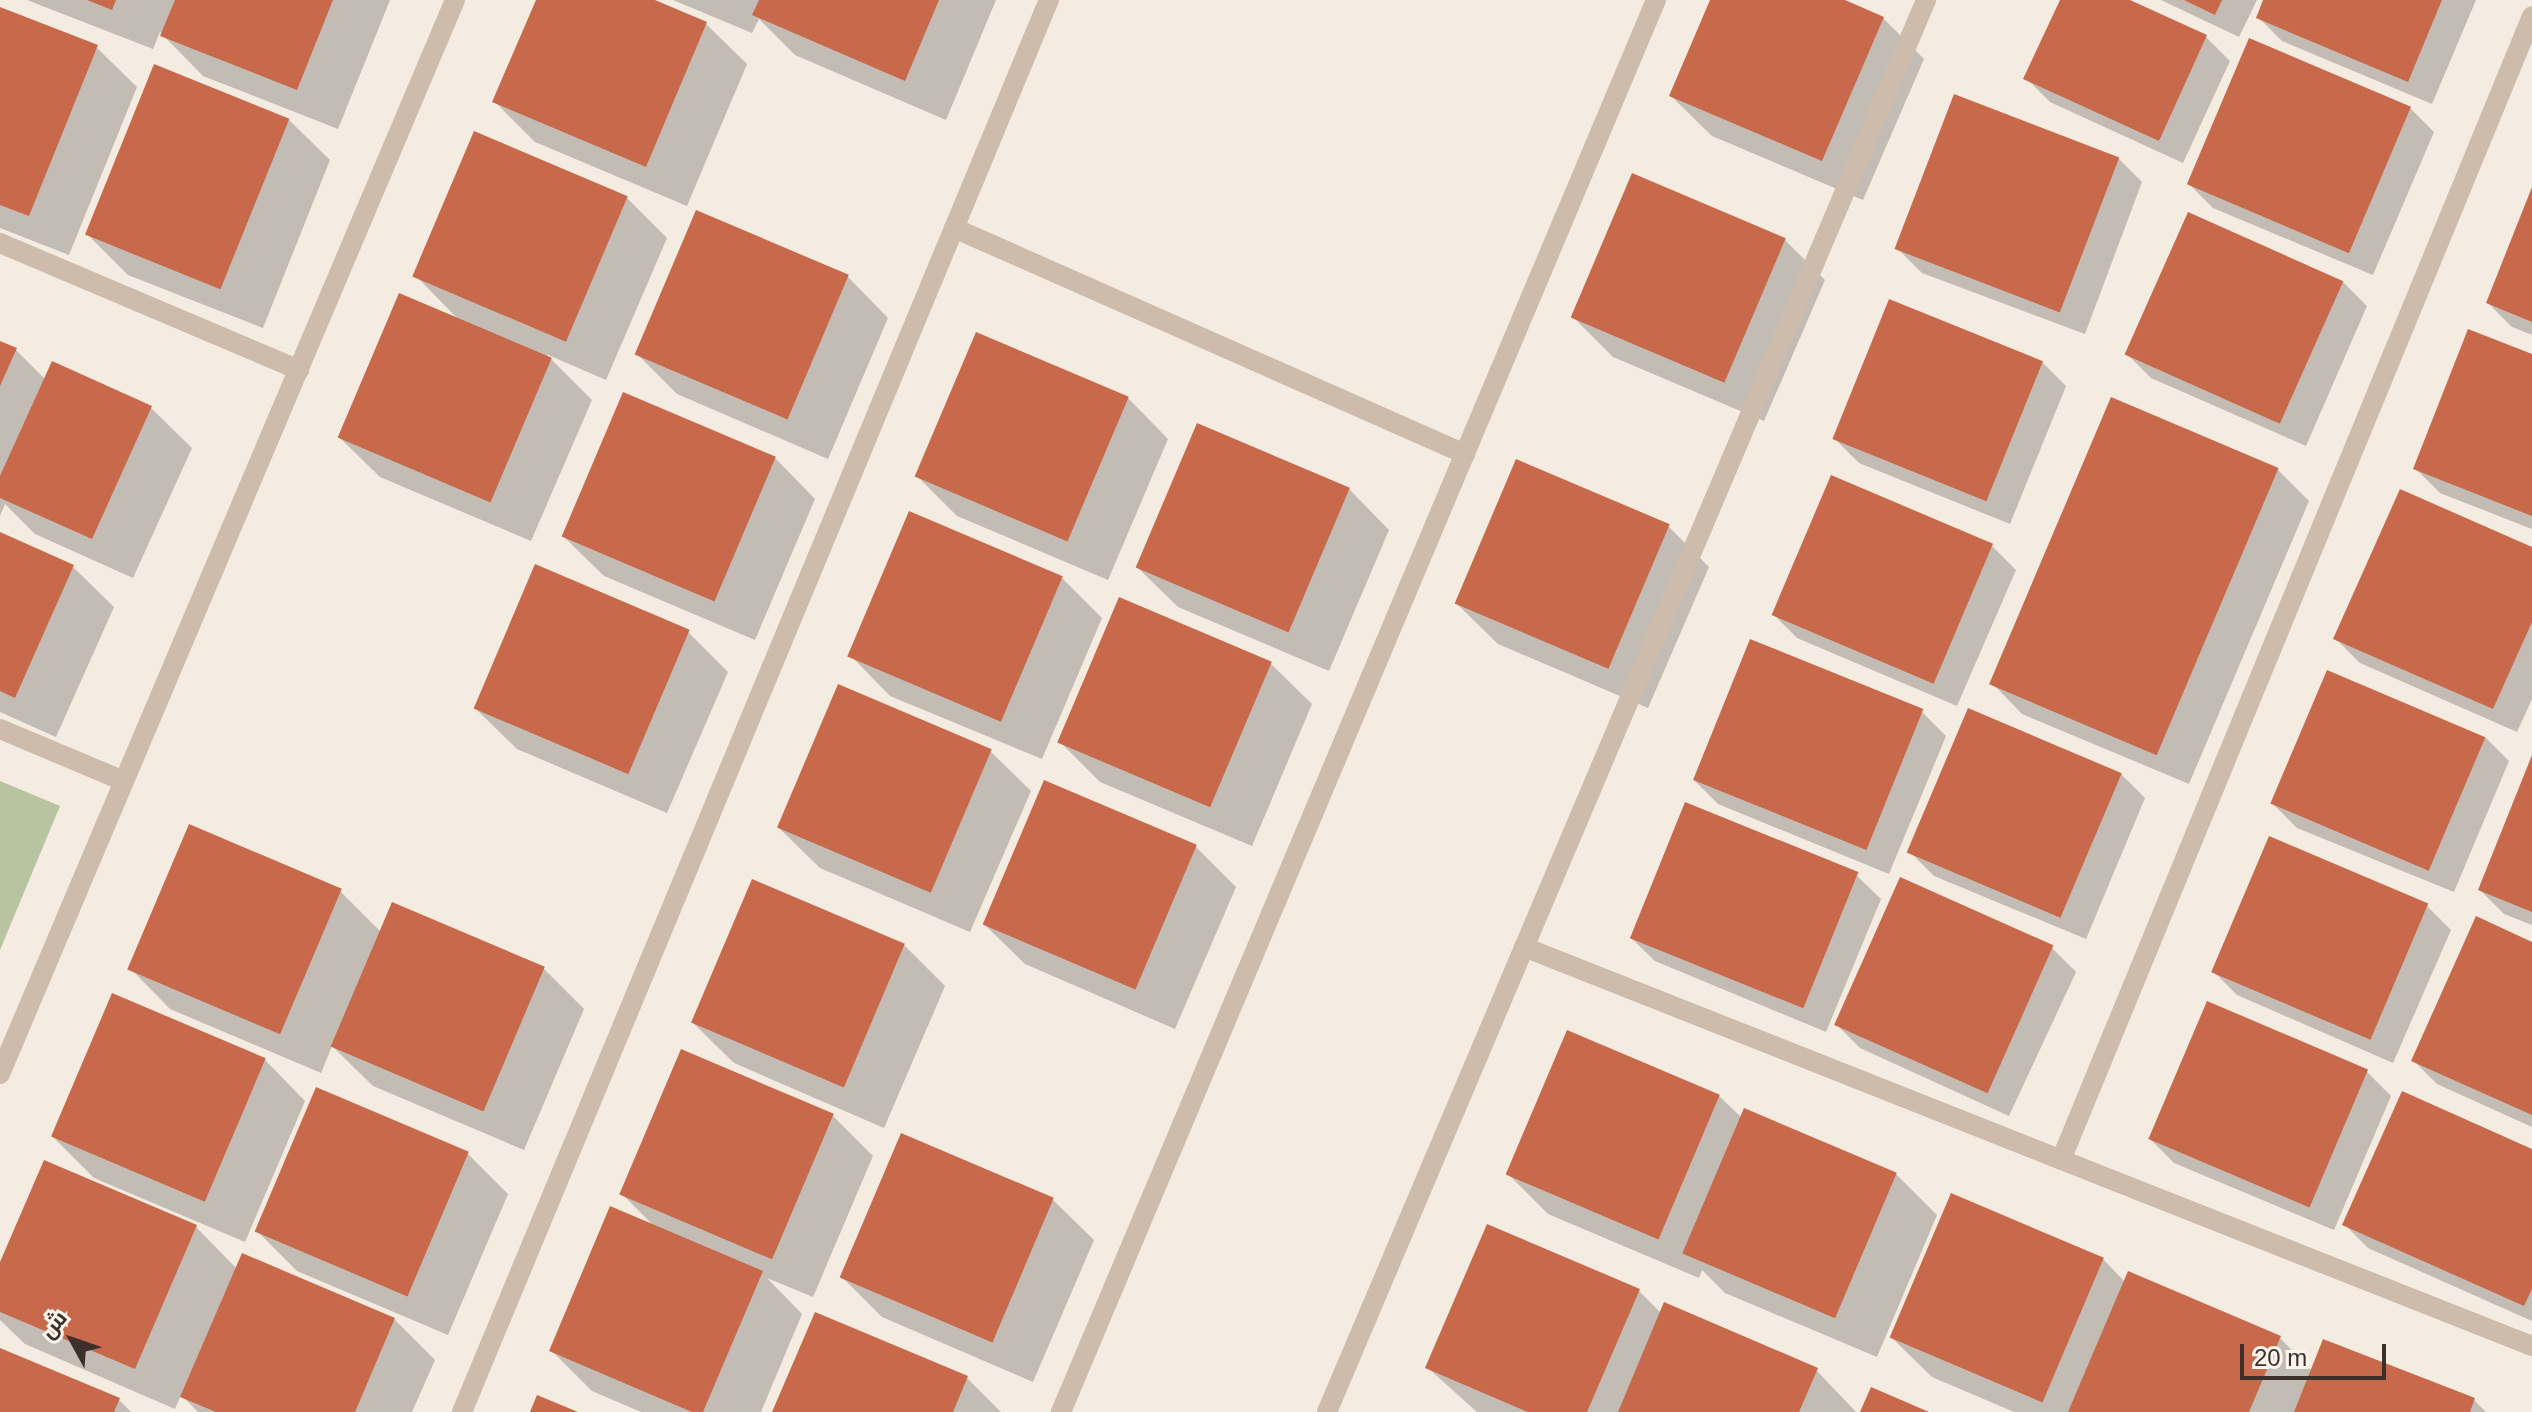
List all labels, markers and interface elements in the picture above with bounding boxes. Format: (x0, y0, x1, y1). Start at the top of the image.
north arrow (32, 1300, 112, 1380)
text: ش (35, 1305, 72, 1343)
scale bar (2244, 1328, 2390, 1378)
text: 20 m (2254, 1344, 2307, 1371)

